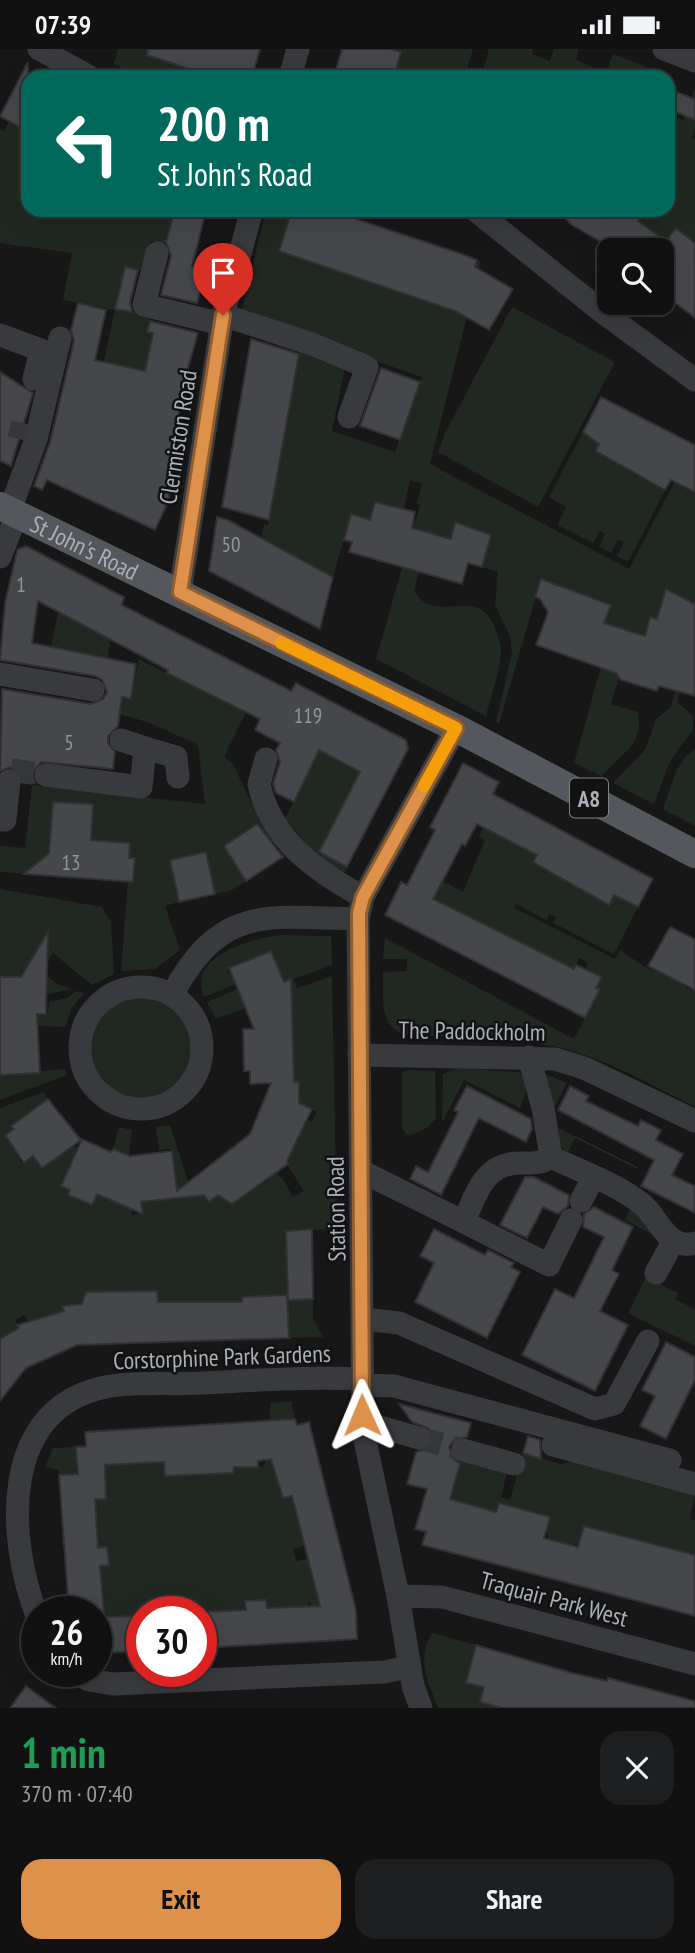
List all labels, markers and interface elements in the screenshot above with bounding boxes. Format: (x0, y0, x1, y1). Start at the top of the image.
text: 07:39 (35, 8, 91, 41)
text: 200 m (157, 91, 270, 155)
icon: left (42, 98, 133, 189)
text: St John's Road (157, 153, 312, 195)
map controls (597, 238, 674, 315)
button: search (597, 238, 674, 315)
pin (193, 243, 253, 315)
icon: arrive (204, 254, 242, 292)
street label: Clermiston Road (152, 368, 204, 506)
street label: St John's Road (25, 508, 144, 587)
house number: 50 (222, 531, 240, 558)
house number: 1 (16, 571, 26, 598)
house number: 119 (294, 702, 322, 729)
house number: 5 (64, 729, 74, 756)
road number: A8 (570, 779, 608, 817)
house number: 13 (62, 849, 80, 876)
street label: The Paddockholm (398, 1014, 546, 1048)
street label: Station Road (320, 1156, 352, 1262)
street label: Corstorphine Park Gardens (113, 1338, 331, 1376)
position arrow (325, 1378, 399, 1452)
street label: Traquair Park West (477, 1564, 632, 1634)
speed limit sign: 30 (126, 1596, 217, 1687)
text: 26 (50, 1609, 83, 1655)
text: km/h (51, 1647, 82, 1670)
text: 1 min (21, 1725, 106, 1780)
button: close (600, 1731, 674, 1805)
text: 370 m · 07:40 (21, 1779, 133, 1808)
button: Exit (21, 1859, 341, 1939)
button: Share (355, 1859, 674, 1939)

